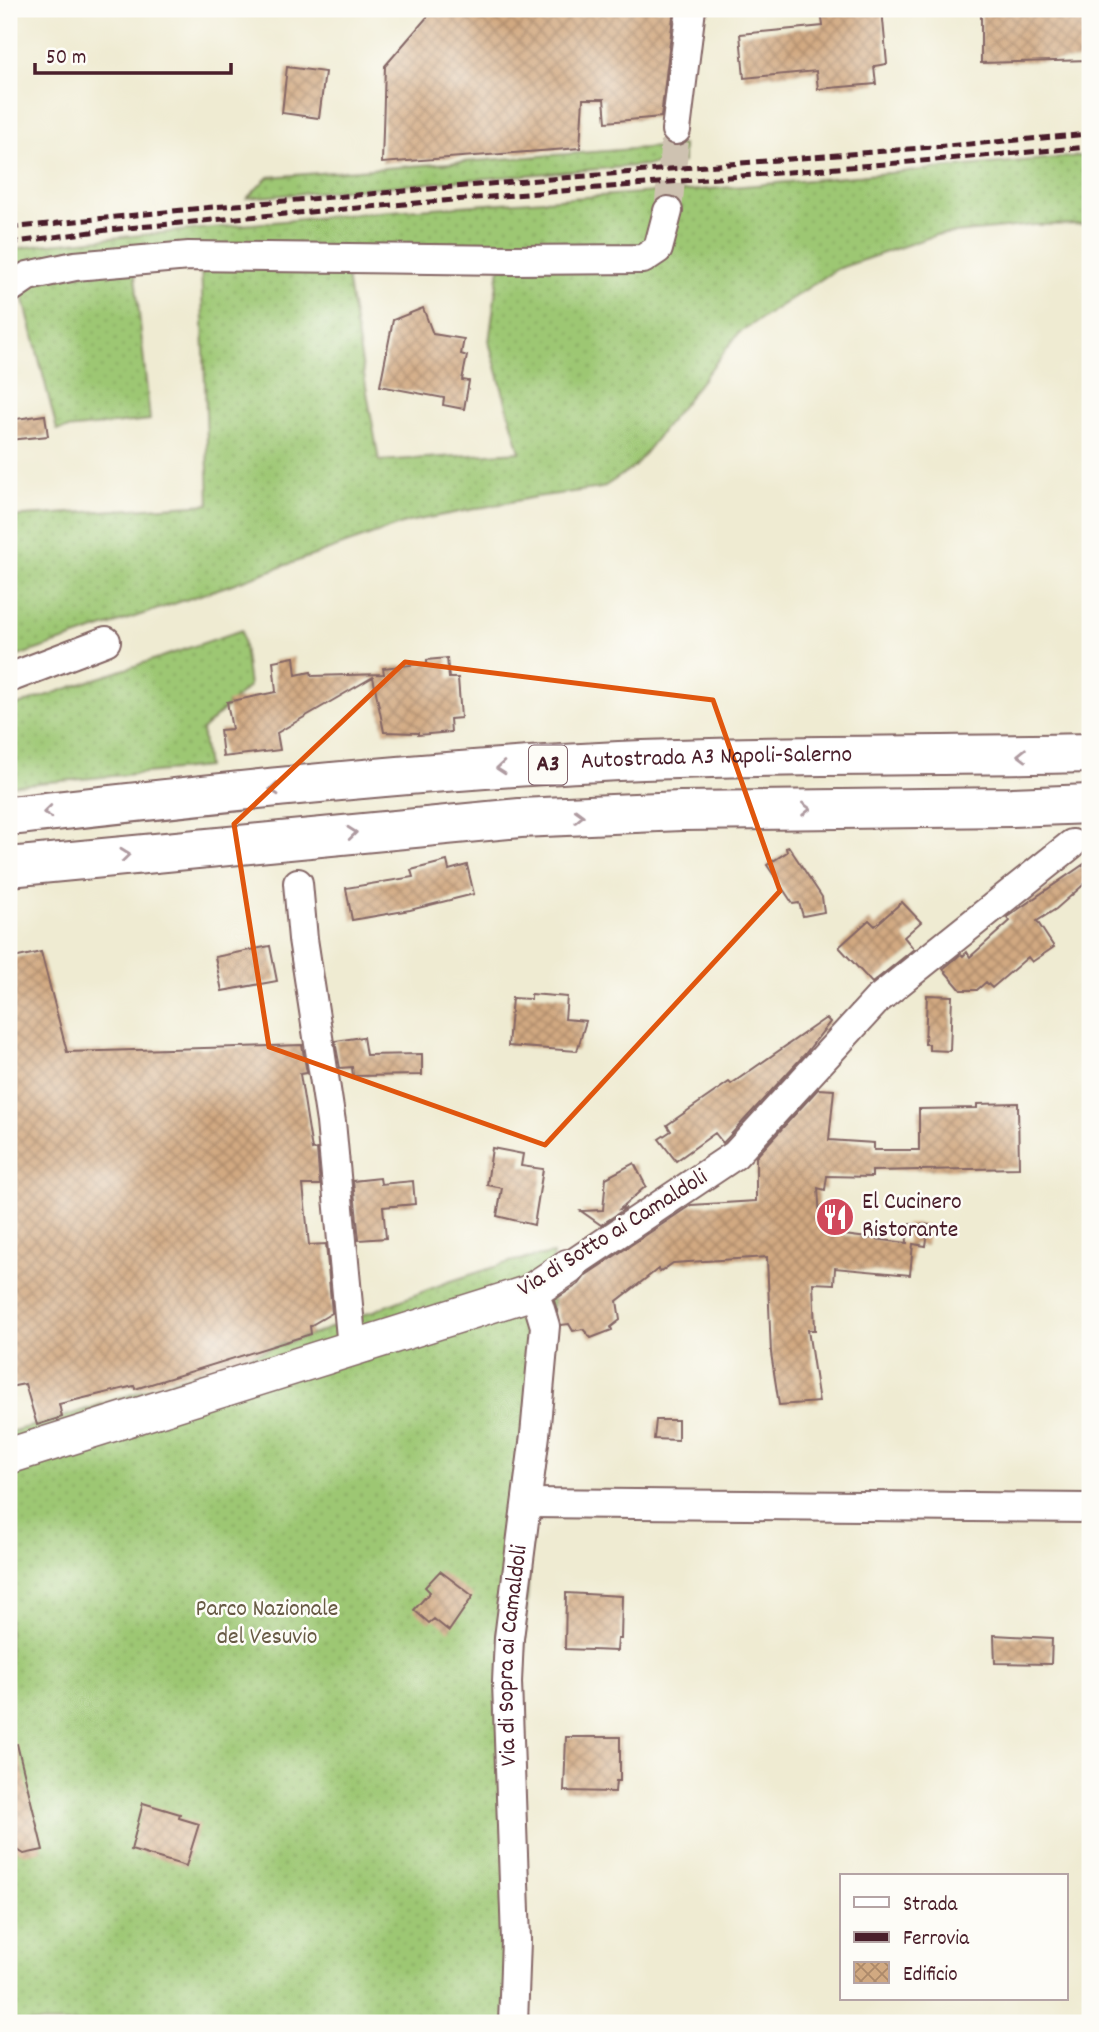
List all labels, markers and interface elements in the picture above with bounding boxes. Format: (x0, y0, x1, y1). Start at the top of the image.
scale bar (35, 32, 231, 76)
text: 50 m (46, 44, 86, 74)
street label: Autostrada A3 Napoli-Salerno (580, 739, 852, 780)
road number: A3 (529, 746, 567, 785)
one-way arrow (1016, 747, 1027, 762)
one-way arrow (495, 760, 506, 775)
one-way arrow (268, 781, 280, 796)
one-way arrow (801, 802, 812, 817)
one-way arrow (42, 804, 53, 819)
one-way arrow (573, 808, 584, 823)
one-way arrow (347, 826, 358, 841)
one-way arrow (120, 848, 131, 863)
street label: Via di Sotto ai Camaldoli (511, 1162, 715, 1306)
place label: El Cucinero Ristorante (862, 1186, 962, 1248)
restaurant icon: El Cucinero Ristorante (814, 1196, 856, 1238)
street label: Via di Sopra ai Camaldoli (490, 1543, 538, 1767)
park label: Parco Nazionale del Vesuvio (196, 1593, 338, 1655)
legend (840, 1874, 1068, 2000)
text: Strada (903, 1891, 958, 1921)
text: Ferrovia (903, 1925, 970, 1955)
text: Edificio (903, 1961, 958, 1991)

